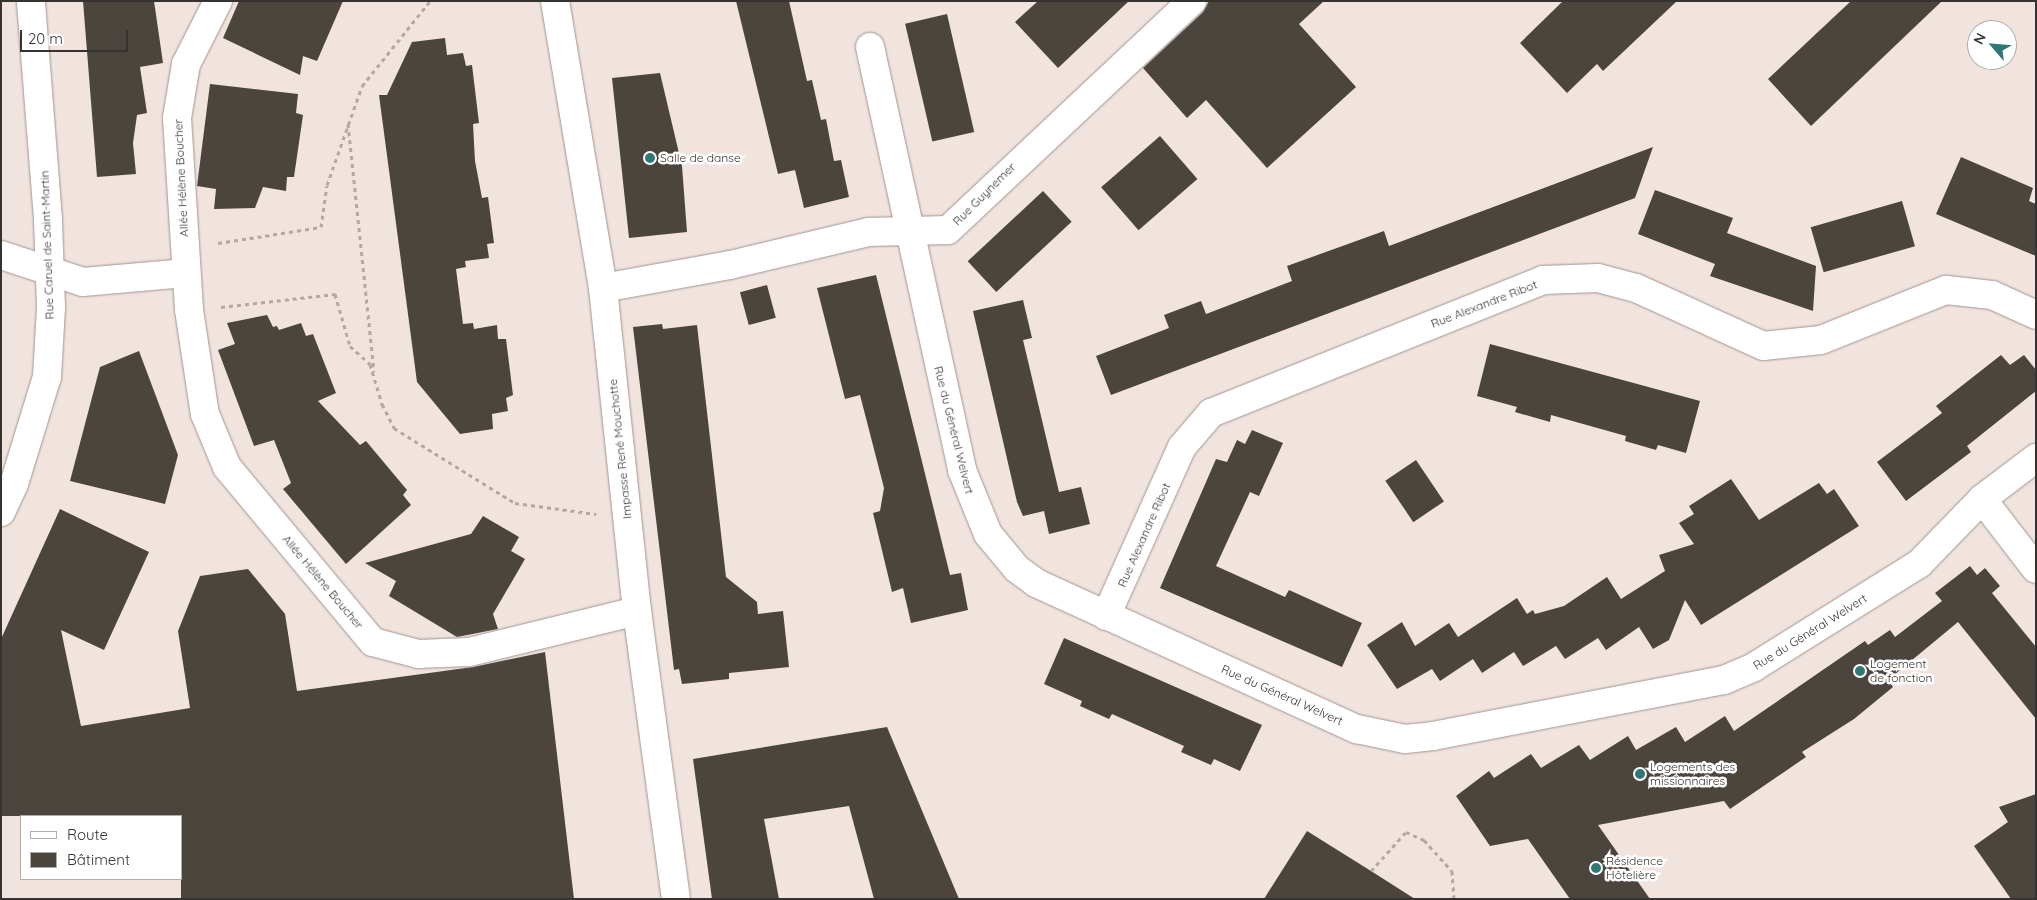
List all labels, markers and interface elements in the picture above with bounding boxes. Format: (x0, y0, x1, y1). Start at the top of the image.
scale bar (22, 20, 130, 52)
north arrow (1967, 20, 2017, 70)
text: 20 m (28, 29, 63, 48)
text: N (1969, 30, 1990, 47)
street label: Allée Hélène Boucher (171, 119, 191, 237)
place label: Salle de danse (660, 151, 741, 165)
marker: Salle de danse (644, 152, 656, 164)
street label: Rue Guynemer (950, 160, 1018, 228)
street label: Rue Caruel de Saint-Martin (37, 170, 57, 320)
street label: Rue Alexandre Ribot (1429, 277, 1539, 331)
street label: Rue du Général Welvert (931, 365, 977, 495)
street label: Impasse René Mouchotte (605, 378, 635, 520)
street label: Rue Alexandre Ribot (1114, 481, 1174, 589)
street label: Allée Hélène Boucher (280, 532, 366, 632)
street label: Rue du Général Welvert (1750, 591, 1870, 673)
place label: Logement de fonction (1870, 657, 1932, 685)
street label: Rue du Général Welvert (1219, 662, 1345, 728)
marker: Logement de fonction (1854, 665, 1866, 677)
place label: Logements des missionnaires (1650, 760, 1735, 788)
marker: Logements des missionnaires (1634, 768, 1646, 780)
legend (20, 815, 182, 880)
text: Route (67, 825, 108, 844)
text: Bâtiment (67, 850, 130, 869)
place label: Résidence Hôtelière (1606, 854, 1663, 882)
marker: Résidence Hôtelière (1590, 862, 1602, 874)

